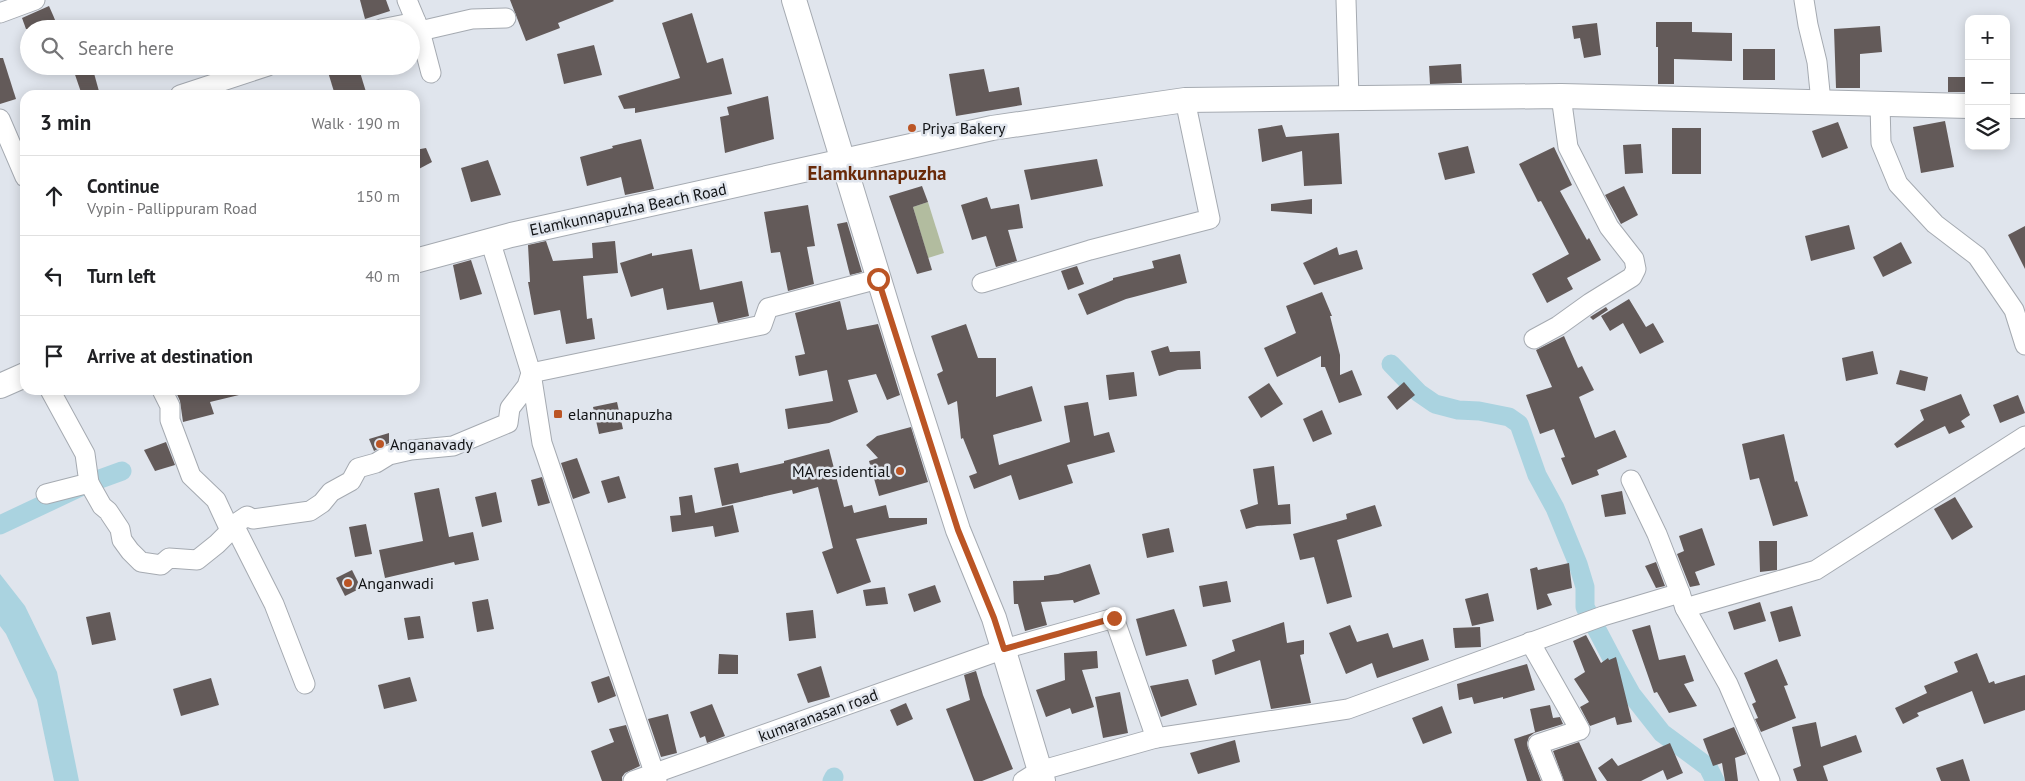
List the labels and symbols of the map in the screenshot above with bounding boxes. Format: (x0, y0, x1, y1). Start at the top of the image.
place label: Priya Bakery (922, 118, 1006, 138)
marker: Priya Bakery (906, 122, 918, 134)
district label: Elamkunnapuzha (808, 161, 946, 185)
street label: Elamkunnapuzha Beach Road (528, 178, 728, 240)
route start (867, 268, 890, 291)
place label: elannunapuzha (568, 404, 673, 424)
marker: elannunapuzha (552, 408, 564, 420)
place label: Anganavady (390, 434, 474, 454)
marker: Anganavady (374, 438, 386, 450)
place label: MA residential (792, 461, 890, 481)
marker: MA residential (894, 465, 906, 477)
place label: Anganwadi (358, 573, 434, 593)
marker: Anganwadi (342, 577, 354, 589)
route end (1103, 607, 1126, 630)
street label: kumaranasan road (756, 684, 880, 746)

